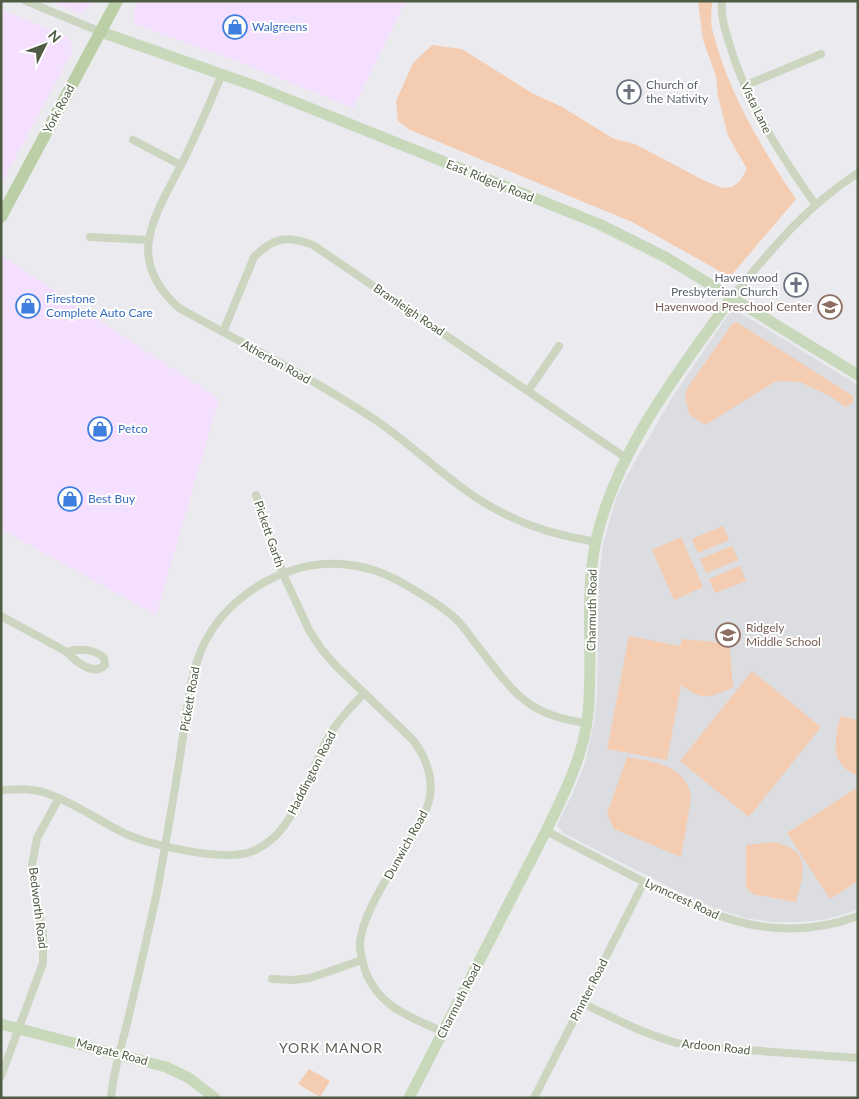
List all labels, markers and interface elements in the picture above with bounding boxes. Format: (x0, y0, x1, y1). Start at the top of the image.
shop icon: Walgreens (222, 14, 248, 40)
place label: Walgreens (252, 19, 307, 34)
north arrow (20, 20, 70, 70)
text: N (45, 26, 65, 46)
place label: Church of the Nativity (646, 77, 709, 106)
church icon: Church of the Nativity (616, 79, 642, 105)
street label: Vista Lane (738, 80, 775, 136)
street label: York Road (39, 82, 78, 136)
street label: East Ridgely Road (444, 156, 536, 205)
place label: Havenwood Presbyterian Church (671, 270, 778, 299)
church icon: Havenwood Presbyterian Church (783, 272, 809, 298)
street label: Bramleigh Road (371, 280, 448, 339)
place label: Firestone Complete Auto Care (46, 291, 153, 320)
shop icon: Firestone Complete Auto Care (15, 293, 41, 319)
school or university icon: Havenwood Preschool Center (817, 294, 843, 320)
place label: Havenwood Preschool Center (655, 299, 813, 314)
street label: Atherton Road (239, 336, 314, 387)
shop icon: Petco (87, 416, 113, 442)
place label: Petco (118, 421, 148, 436)
shop icon: Best Buy (57, 486, 83, 512)
place label: Best Buy (88, 491, 136, 506)
street label: Pickett Garth (251, 499, 288, 569)
street label: Charmuth Road (583, 569, 600, 651)
place label: Ridgely Middle School (746, 620, 821, 649)
school or university icon: Ridgely Middle School (715, 622, 741, 648)
street label: Pickett Road (176, 665, 203, 733)
street label: Haddington Road (284, 729, 339, 817)
street label: Dunwich Road (380, 808, 431, 882)
street label: Bedworth Road (26, 866, 51, 950)
street label: Lynncrest Road (643, 875, 722, 922)
street label: Pinnter Road (566, 956, 611, 1023)
street label: Charmuth Road (433, 961, 484, 1041)
street label: Margate Road (75, 1035, 150, 1068)
street label: Ardoon Road (681, 1035, 751, 1058)
district label: YORK MANOR (279, 1039, 383, 1056)

